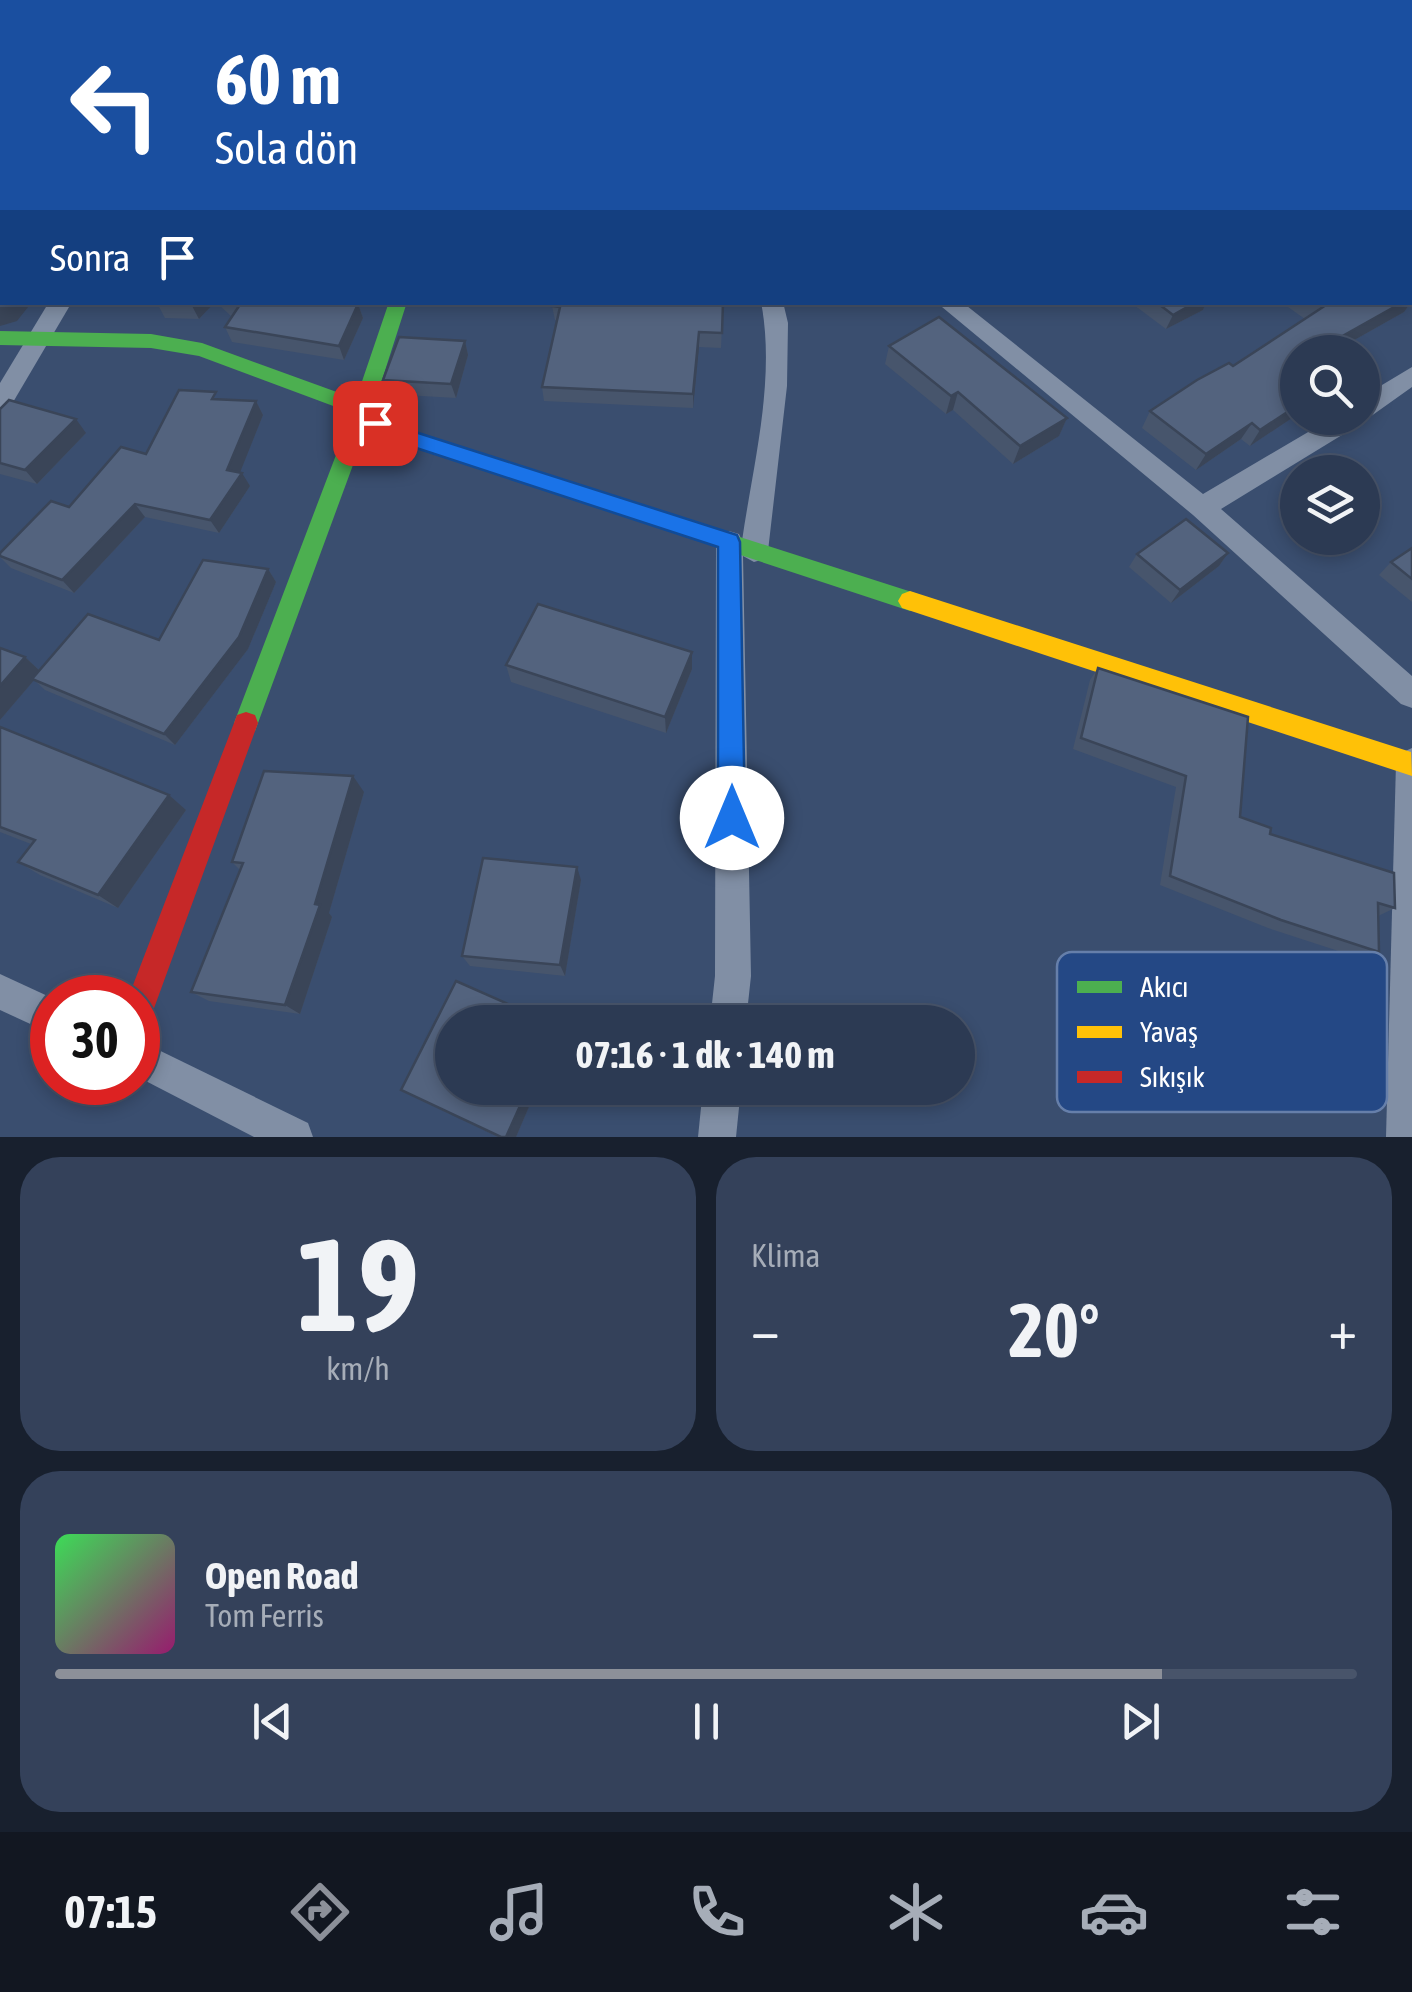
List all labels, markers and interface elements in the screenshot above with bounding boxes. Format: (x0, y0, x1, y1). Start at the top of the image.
text: 60 m (215, 39, 341, 119)
icon: left (50, 40, 180, 170)
text: Sola dön (215, 122, 358, 174)
icon: arrive (150, 230, 205, 285)
text: Sonra (50, 236, 130, 279)
map controls (1280, 335, 1380, 555)
button: search (1280, 335, 1380, 435)
pin (333, 381, 418, 466)
icon: arrive (348, 396, 403, 451)
button: layers (1280, 455, 1380, 555)
position arrow (680, 766, 784, 870)
legend (1057, 952, 1387, 1112)
text: Akıcı (1140, 971, 1188, 1003)
speed limit sign: 30 (30, 975, 160, 1105)
text: Yavaş (1140, 1016, 1198, 1048)
text: 07:16 · 1 dk · 140 m (575, 1033, 835, 1076)
text: Sıkışık (1140, 1061, 1205, 1093)
text: 19 (297, 1210, 419, 1359)
text: Klima (751, 1237, 820, 1274)
text: 20° (1008, 1287, 1100, 1373)
text: − (751, 1298, 780, 1361)
text: + (1328, 1298, 1357, 1361)
text: km/h (326, 1350, 390, 1387)
text: Open Road (205, 1554, 359, 1597)
text: Tom Ferris (205, 1597, 324, 1634)
icon: previous (245, 1694, 300, 1749)
icon: pause (679, 1694, 734, 1749)
icon: next (1113, 1694, 1168, 1749)
icon: directions (285, 1877, 355, 1947)
icon: music (484, 1877, 554, 1947)
icon: phone (682, 1877, 752, 1947)
icon: climate (881, 1877, 951, 1947)
icon: car (1079, 1877, 1149, 1947)
icon: filters (1278, 1877, 1348, 1947)
text: 07:15 (64, 1886, 157, 1938)

